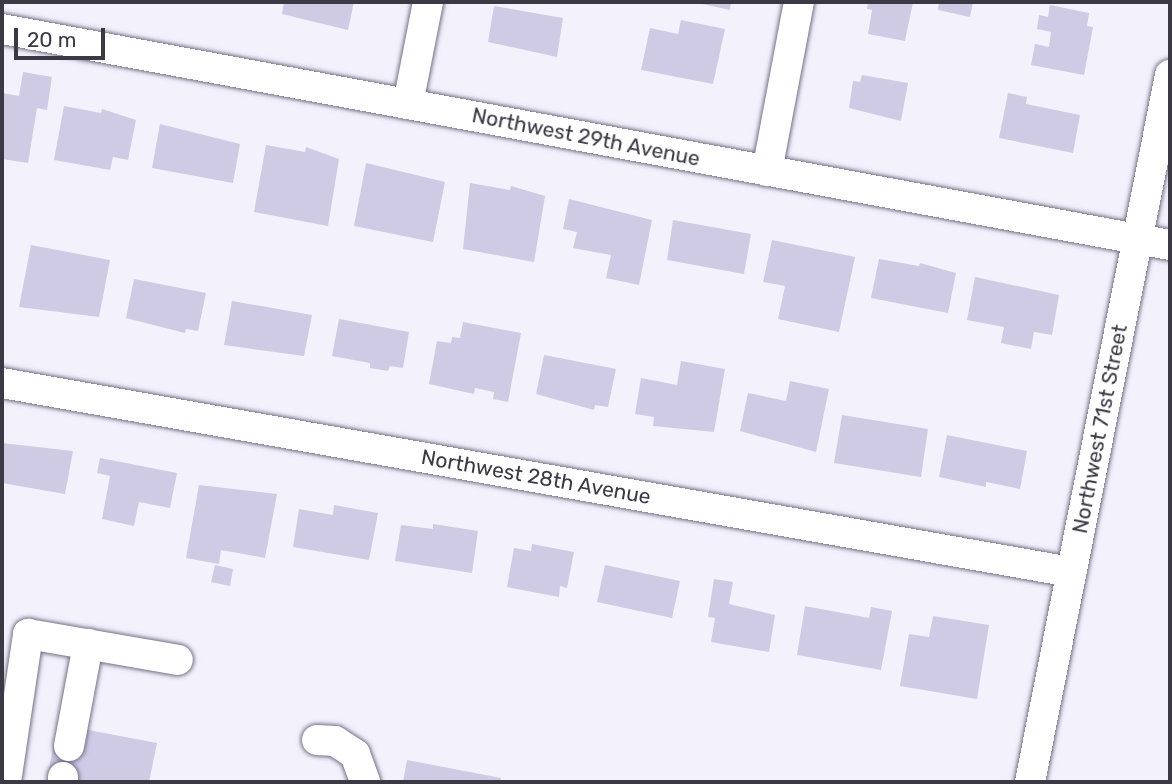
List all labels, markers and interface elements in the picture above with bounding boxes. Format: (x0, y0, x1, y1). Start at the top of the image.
scale bar (18, 14, 108, 58)
text: 20 m (27, 27, 76, 52)
street label: Northwest 29th Avenue (470, 102, 702, 172)
street label: Northwest 71st Street (1067, 322, 1133, 536)
street label: Northwest 28th Avenue (419, 444, 653, 510)

